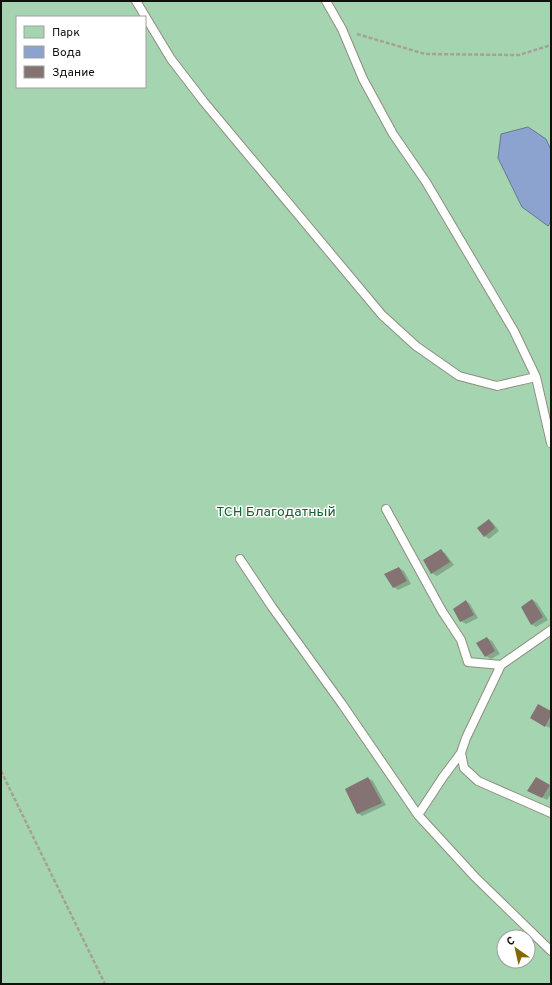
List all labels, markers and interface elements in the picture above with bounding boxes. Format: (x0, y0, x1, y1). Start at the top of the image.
legend (16, 16, 146, 88)
text: Парк (52, 25, 80, 41)
text: Вода (52, 45, 81, 61)
text: Здание (52, 65, 95, 81)
park label: ТСН Благодатный (216, 504, 336, 521)
north arrow (496, 929, 536, 969)
text: С (504, 934, 518, 949)

